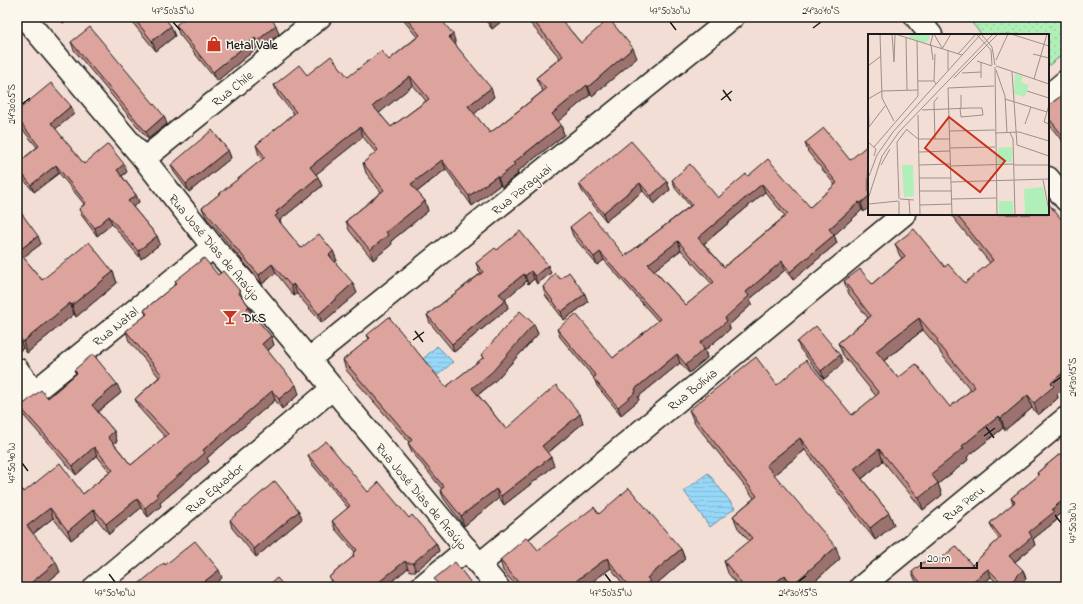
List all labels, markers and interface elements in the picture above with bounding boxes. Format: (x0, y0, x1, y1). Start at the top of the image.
text: 47°50'35"W (152, 4, 194, 19)
text: 47°50'30"W (650, 4, 691, 19)
text: 24°30'10"S (802, 4, 840, 19)
inset map (868, 34, 1049, 215)
shop icon: Metal Vale (205, 35, 223, 53)
place label: Metal Vale (226, 36, 279, 55)
street label: Rua Chile (208, 66, 258, 112)
text: 24°30'05"S (5, 83, 20, 124)
street label: Rua Paraguai (488, 160, 557, 221)
street label: Rua José Dias de Araújo (163, 190, 265, 306)
street label: Rua Natal (89, 303, 143, 352)
bar icon: DKS (221, 308, 239, 326)
place label: DKS (241, 309, 267, 328)
text: 24°30'15"S (1066, 357, 1081, 396)
street label: Rua Bolívia (664, 364, 722, 416)
street label: Rua José Dias de Araújo (370, 439, 472, 555)
text: 47°50'40"W (5, 442, 20, 483)
street label: Rua Equador (182, 459, 249, 519)
street label: Rua Peru (939, 481, 989, 527)
text: 47°50'30"W (1066, 502, 1081, 543)
scale bar (921, 544, 977, 570)
text: 20 m (927, 550, 950, 568)
text: 47°50'40"W (95, 586, 136, 601)
text: 47°50'35"W (590, 586, 632, 601)
text: 24°30'15"S (779, 586, 818, 601)

